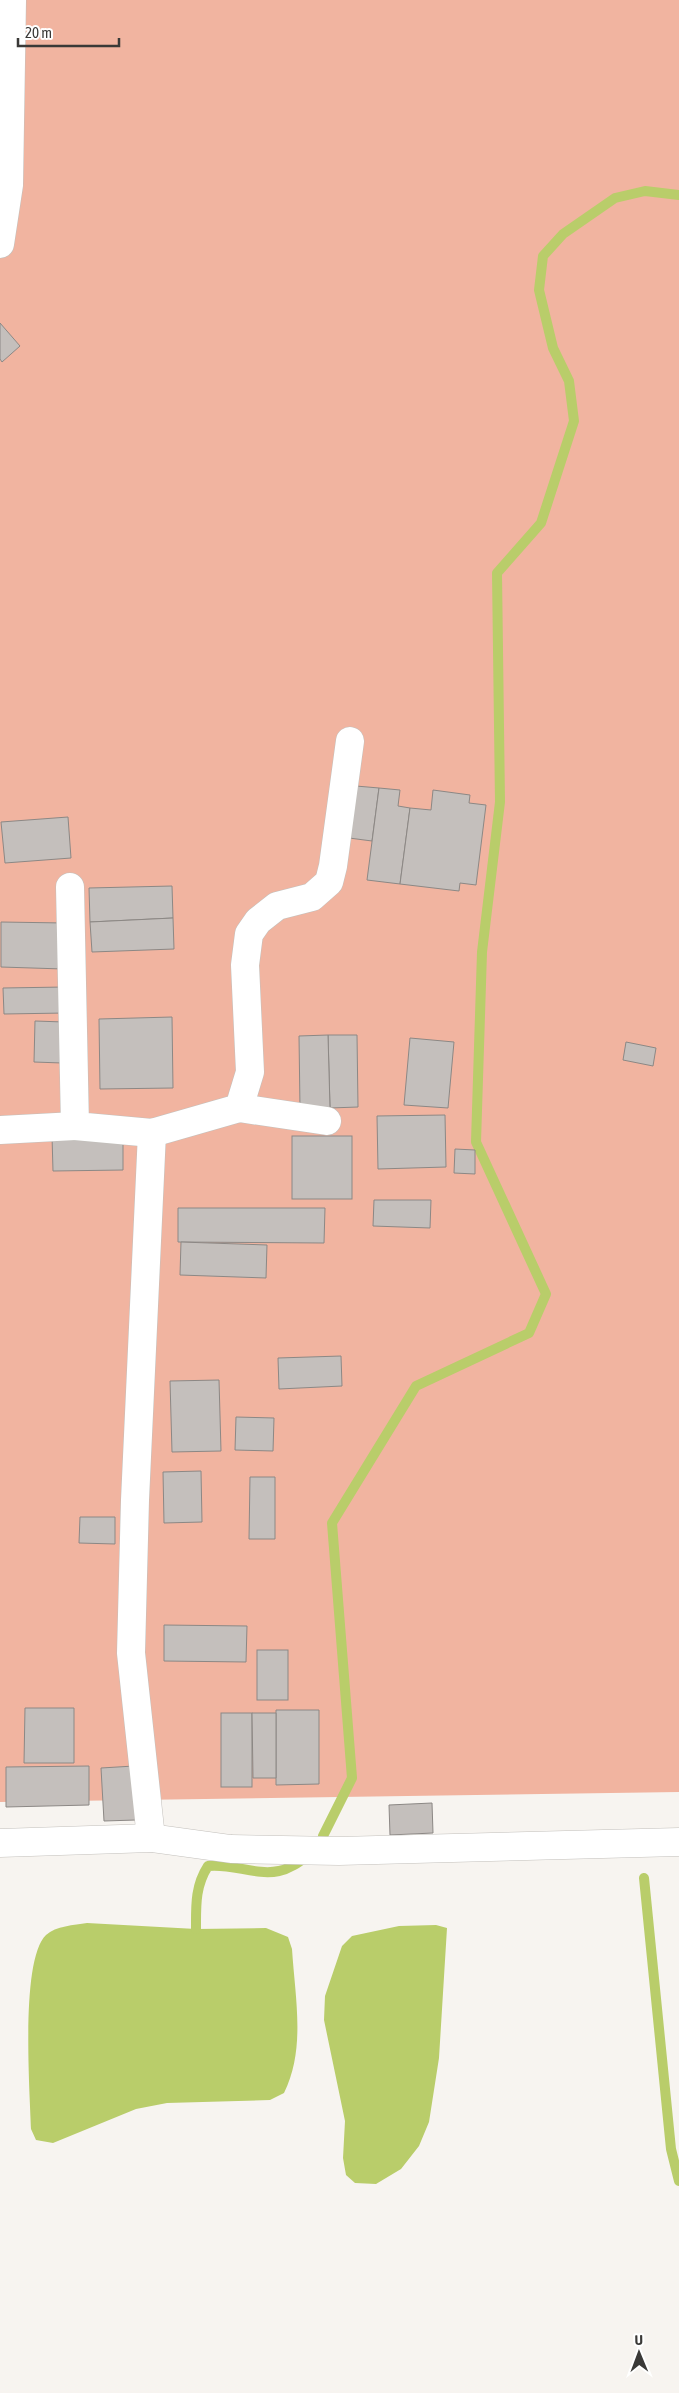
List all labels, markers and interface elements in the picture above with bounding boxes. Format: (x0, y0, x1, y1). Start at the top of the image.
scale bar (18, 15, 119, 47)
text: 20 m (25, 24, 52, 41)
north arrow (614, 2328, 664, 2378)
text: U (635, 2332, 643, 2348)

